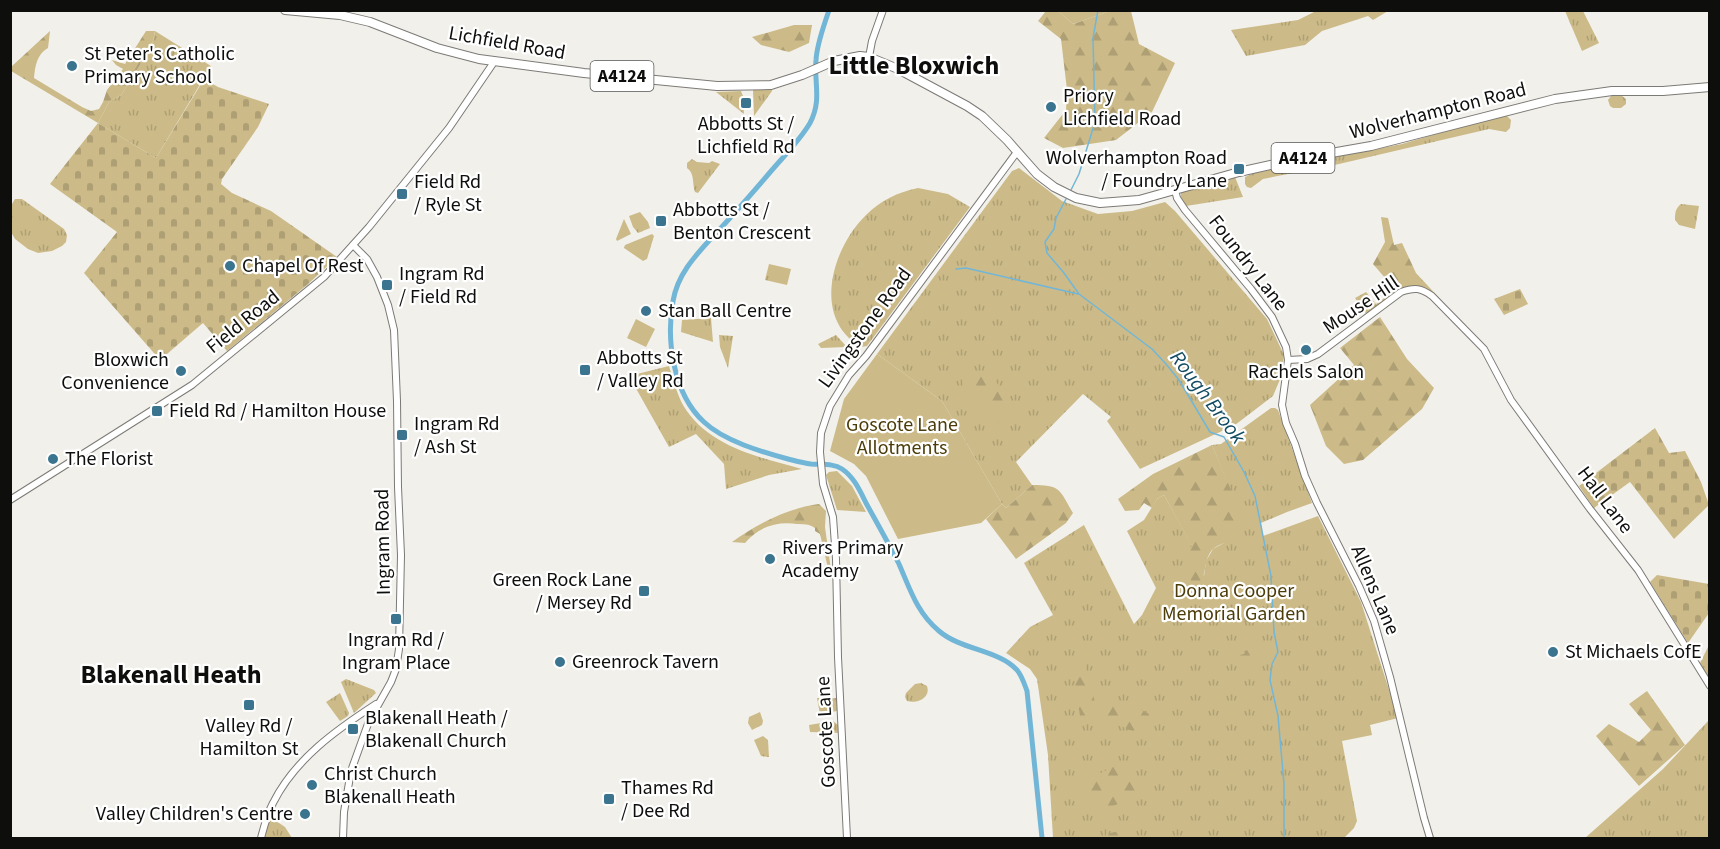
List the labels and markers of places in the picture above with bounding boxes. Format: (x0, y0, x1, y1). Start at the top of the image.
place label: St Peter's Catholic Primary School (84, 40, 235, 91)
marker: St Peter's Catholic Primary School (65, 59, 79, 73)
place label: Priory Lichfield Road (1063, 82, 1181, 133)
marker: Abbotts St / Lichfield Rd (739, 96, 753, 110)
marker: Priory Lichfield Road (1044, 100, 1058, 114)
place label: Abbotts St / Lichfield Rd (697, 110, 795, 161)
place label: Wolverhampton Road / Foundry Lane (1046, 144, 1227, 195)
marker: Wolverhampton Road / Foundry Lane (1232, 162, 1246, 176)
place label: Field Rd / Ryle St (414, 168, 482, 219)
marker: Field Rd / Ryle St (395, 187, 409, 201)
place label: Abbotts St / Benton Crescent (673, 196, 811, 247)
marker: Abbotts St / Benton Crescent (654, 214, 668, 228)
place label: Chapel Of Rest (242, 252, 364, 280)
marker: Chapel Of Rest (223, 259, 237, 273)
place label: Ingram Rd / Field Rd (399, 260, 485, 311)
marker: Ingram Rd / Field Rd (380, 278, 394, 292)
place label: Stan Ball Centre (658, 297, 791, 325)
marker: Stan Ball Centre (639, 304, 653, 318)
marker: Rachels Salon (1299, 343, 1313, 357)
place label: Abbotts St / Valley Rd (597, 344, 684, 395)
place label: Bloxwich Convenience (61, 346, 169, 397)
place label: Rachels Salon (1248, 358, 1364, 386)
marker: Abbotts St / Valley Rd (578, 363, 592, 377)
marker: Bloxwich Convenience (174, 364, 188, 378)
place label: Field Rd / Hamilton House (169, 397, 386, 425)
marker: Field Rd / Hamilton House (150, 404, 164, 418)
place label: Ingram Rd / Ash St (414, 410, 500, 461)
marker: Ingram Rd / Ash St (395, 428, 409, 442)
place label: The Florist (65, 445, 153, 473)
marker: The Florist (46, 452, 60, 466)
place label: Rivers Primary Academy (782, 534, 904, 585)
marker: Rivers Primary Academy (763, 552, 777, 566)
place label: Green Rock Lane / Mersey Rd (492, 566, 632, 617)
marker: Green Rock Lane / Mersey Rd (637, 584, 651, 598)
marker: Ingram Rd / Ingram Place (389, 612, 403, 626)
place label: Ingram Rd / Ingram Place (342, 626, 450, 677)
place label: St Michaels CofE (1565, 638, 1702, 666)
marker: St Michaels CofE (1546, 645, 1560, 659)
place label: Greenrock Tavern (572, 648, 719, 676)
marker: Greenrock Tavern (553, 655, 567, 669)
marker: Valley Rd / Hamilton St (242, 698, 256, 712)
place label: Blakenall Heath / Blakenall Church (365, 704, 508, 755)
place label: Valley Rd / Hamilton St (200, 712, 299, 763)
marker: Blakenall Heath / Blakenall Church (346, 722, 360, 736)
place label: Christ Church Blakenall Heath (324, 760, 456, 811)
place label: Thames Rd / Dee Rd (621, 774, 714, 825)
marker: Christ Church Blakenall Heath (305, 778, 319, 792)
marker: Thames Rd / Dee Rd (602, 792, 616, 806)
place label: Valley Children's Centre (96, 800, 293, 828)
marker: Valley Children's Centre (298, 807, 312, 821)

